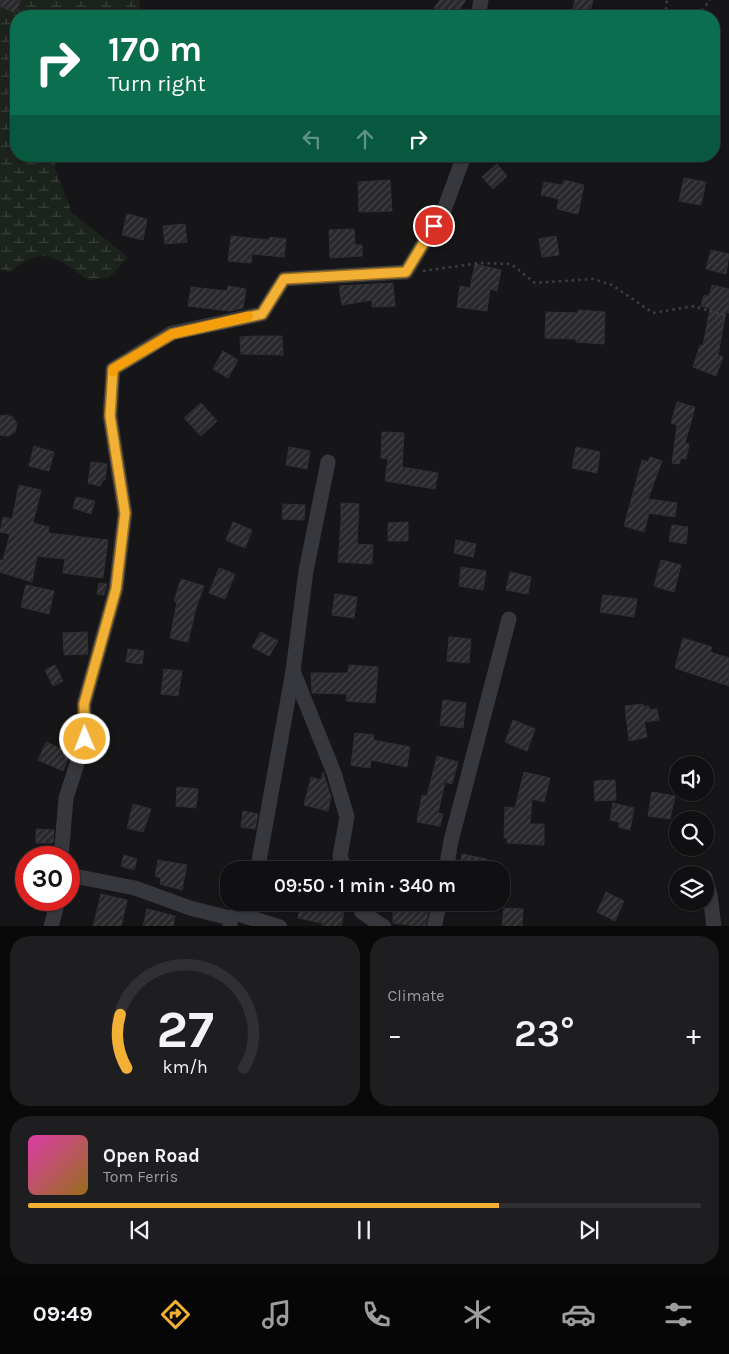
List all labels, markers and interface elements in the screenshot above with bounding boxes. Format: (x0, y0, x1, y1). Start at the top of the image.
text: 170 m (108, 29, 202, 70)
icon: right (25, 30, 90, 95)
text: Turn right (108, 71, 206, 97)
icon: left (298, 125, 326, 153)
icon: ahead (351, 125, 379, 153)
icon: right (404, 125, 432, 153)
pin (413, 205, 455, 247)
icon: arrive (420, 212, 448, 240)
position arrow (58, 712, 110, 764)
map controls (669, 756, 714, 911)
button: sound (669, 756, 714, 801)
button: search (669, 811, 714, 856)
speed limit sign: 30 (15, 846, 80, 911)
button: layers (669, 866, 714, 911)
text: 09:50 · 1 min · 340 m (274, 875, 456, 897)
text: Climate (388, 986, 445, 1005)
text: 27 (156, 999, 213, 1060)
text: 23° (514, 1011, 574, 1056)
text: − (388, 1018, 402, 1051)
text: + (686, 1018, 701, 1051)
text: km/h (162, 1057, 207, 1078)
text: Open Road (103, 1145, 200, 1167)
text: Tom Ferris (103, 1167, 178, 1186)
icon: previous (126, 1216, 154, 1244)
icon: pause (350, 1216, 378, 1244)
icon: next (575, 1216, 603, 1244)
icon: directions (158, 1297, 193, 1332)
icon: music (259, 1297, 294, 1332)
icon: phone (359, 1297, 394, 1332)
icon: climate (460, 1297, 495, 1332)
icon: car (561, 1297, 596, 1332)
icon: filters (661, 1297, 696, 1332)
text: 09:49 (33, 1301, 93, 1327)

